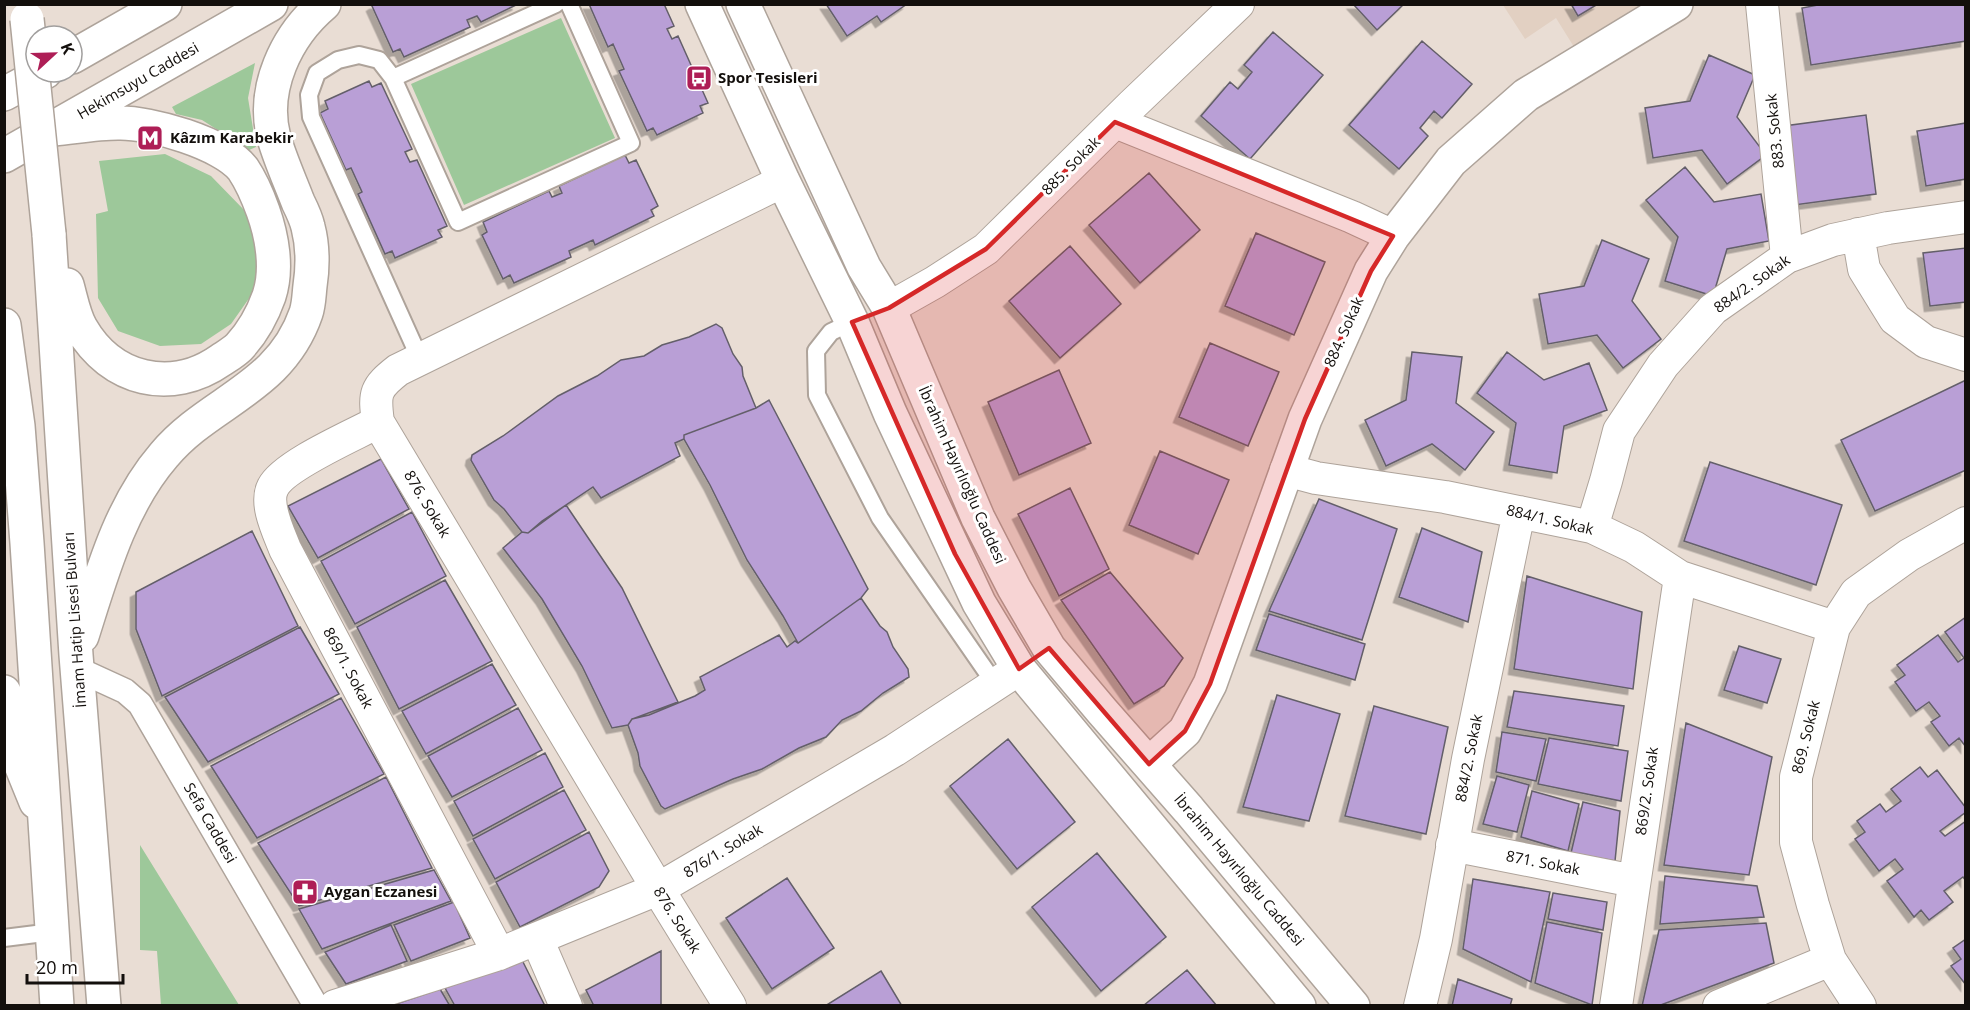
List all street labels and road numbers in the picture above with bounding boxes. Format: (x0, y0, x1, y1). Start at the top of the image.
street label: Hekimsuyu Caddesi (73, 37, 202, 123)
street label: 883. Sokak (1760, 93, 1788, 169)
street label: 885. Sokak (1037, 132, 1104, 199)
street label: 884/2. Sokak (1709, 249, 1794, 317)
street label: 884. Sokak (1319, 293, 1368, 370)
street label: İbrahim Hayırlıoğlu Caddesi (915, 383, 1011, 567)
street label: 876. Sokak (400, 466, 456, 541)
street label: 884/1. Sokak (1505, 499, 1596, 539)
street label: İmam Hatip Lisesi Bulvarı (58, 531, 90, 709)
street label: 869/1. Sokak (319, 624, 379, 712)
street label: 869. Sokak (1786, 698, 1824, 776)
street label: 884/2. Sokak (1450, 712, 1486, 803)
street label: 869/2. Sokak (1630, 745, 1662, 836)
street label: Sefa Caddesi (180, 779, 242, 866)
street label: İbrahim Hayırlıoğlu Caddesi (1170, 789, 1309, 950)
street label: 876/1. Sokak (679, 819, 766, 882)
street label: 871. Sokak (1505, 845, 1582, 879)
street label: 876. Sokak (650, 882, 706, 957)

